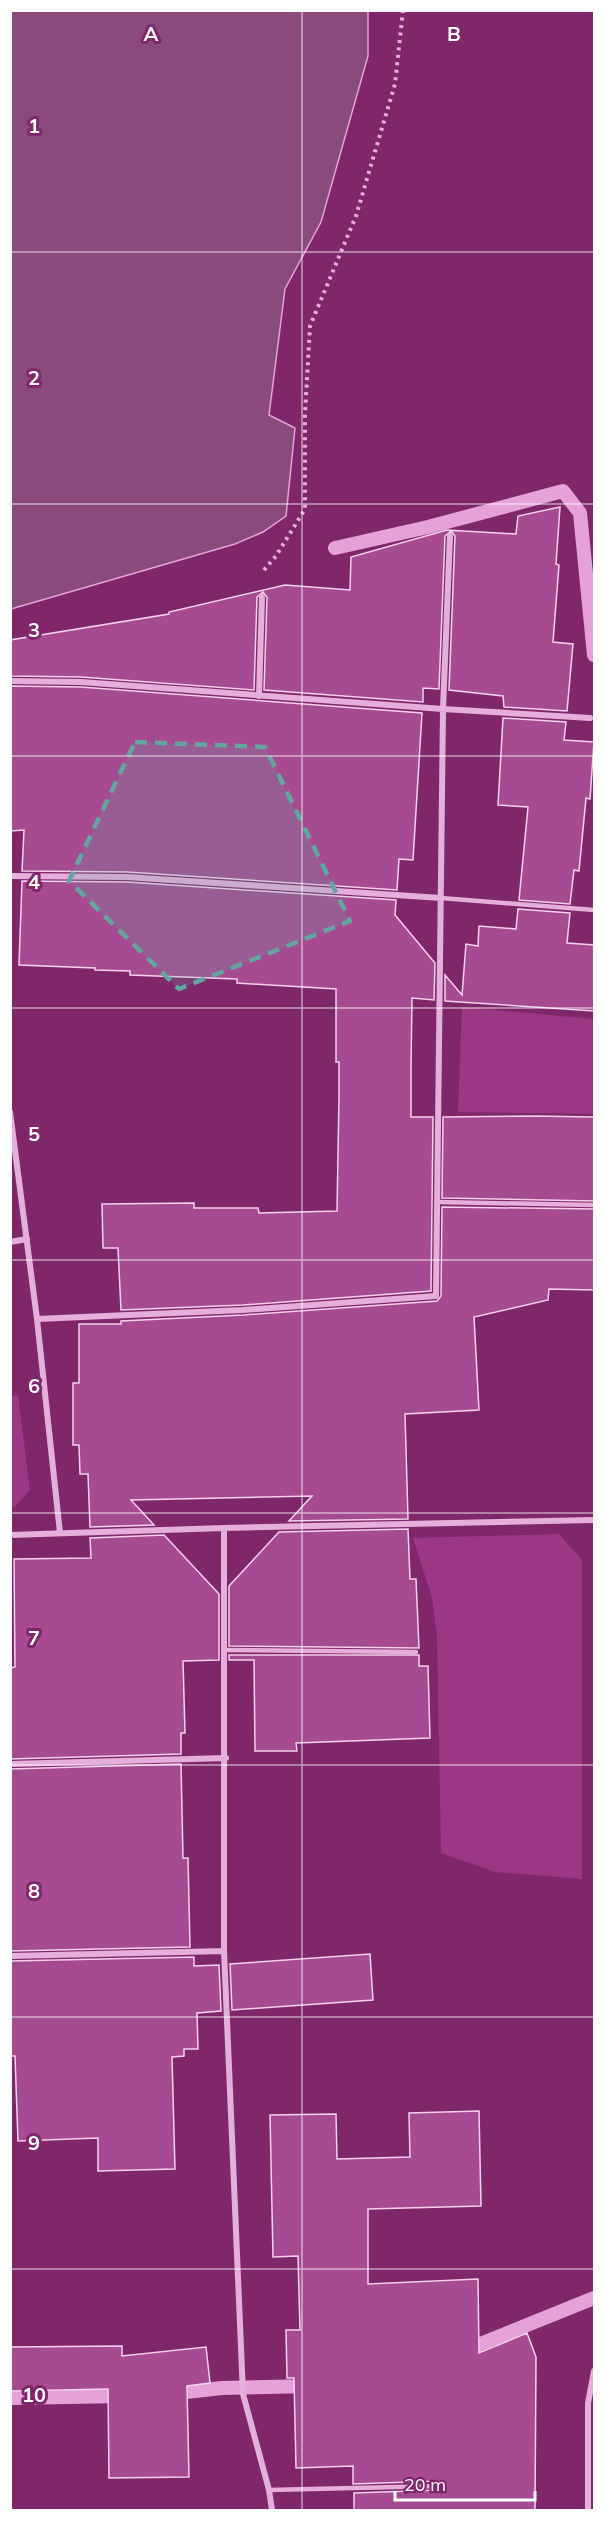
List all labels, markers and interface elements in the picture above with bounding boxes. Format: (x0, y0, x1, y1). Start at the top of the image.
text: A (144, 21, 159, 46)
text: B (447, 21, 461, 46)
text: 1 (28, 113, 40, 138)
text: 2 (28, 365, 40, 390)
text: 3 (28, 617, 40, 642)
text: 4 (28, 869, 40, 894)
text: 5 (28, 1121, 40, 1146)
text: 6 (28, 1373, 40, 1398)
text: 7 (28, 1625, 40, 1650)
text: 8 (28, 1878, 40, 1903)
text: 9 (28, 2130, 40, 2155)
text: 10 (22, 2382, 46, 2407)
scale bar (395, 2464, 534, 2502)
text: 20 m (404, 2473, 446, 2496)

